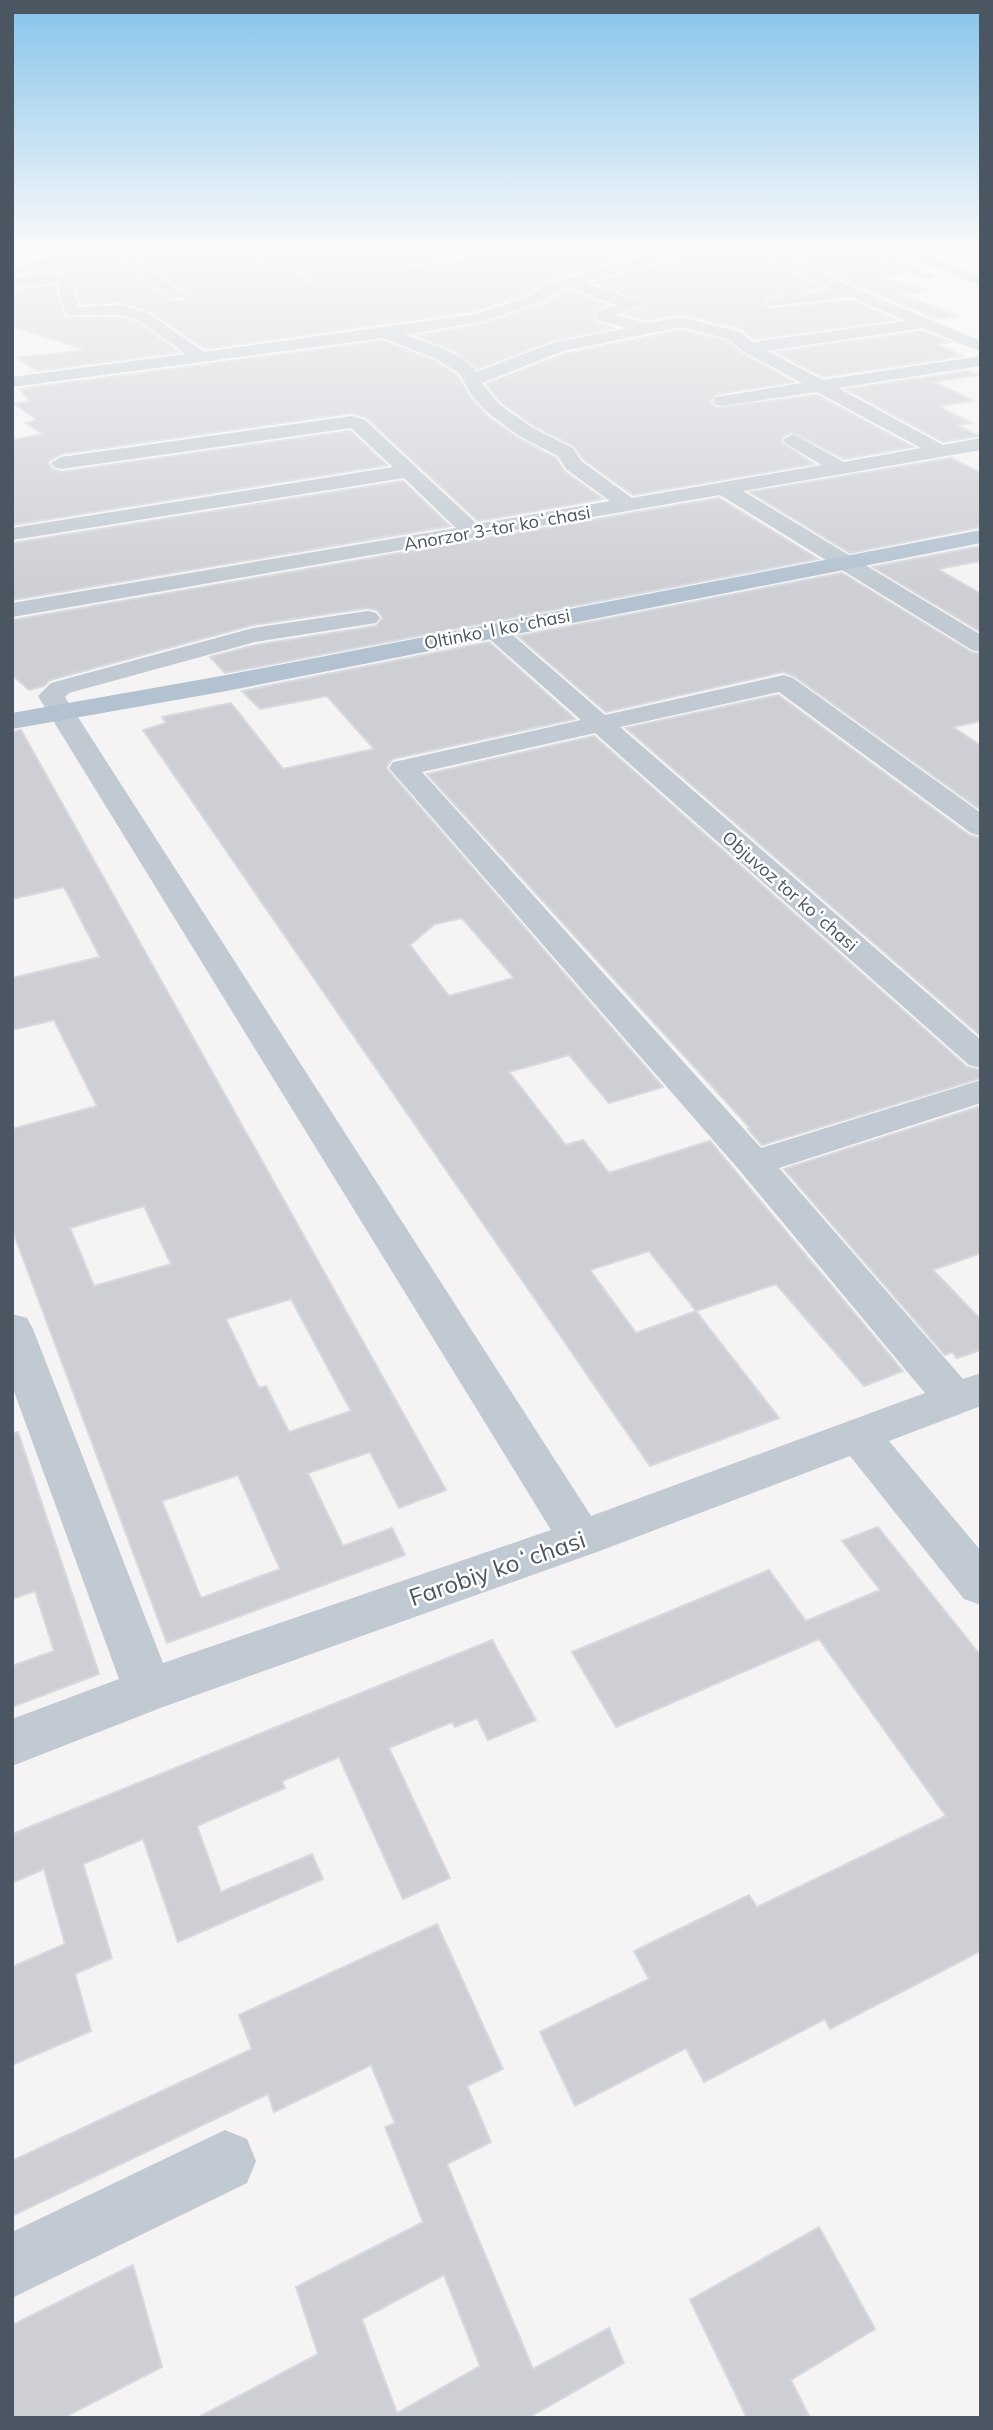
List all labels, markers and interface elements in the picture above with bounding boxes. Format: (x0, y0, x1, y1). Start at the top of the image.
street label: Anorzor 3-tor koʻchasi (402, 500, 592, 556)
street label: Oltinkoʻl koʻchasi (422, 604, 572, 654)
street label: Objuvoz tor koʻchasi (717, 826, 863, 956)
street label: Farobiy koʻchasi (405, 1524, 589, 1612)

